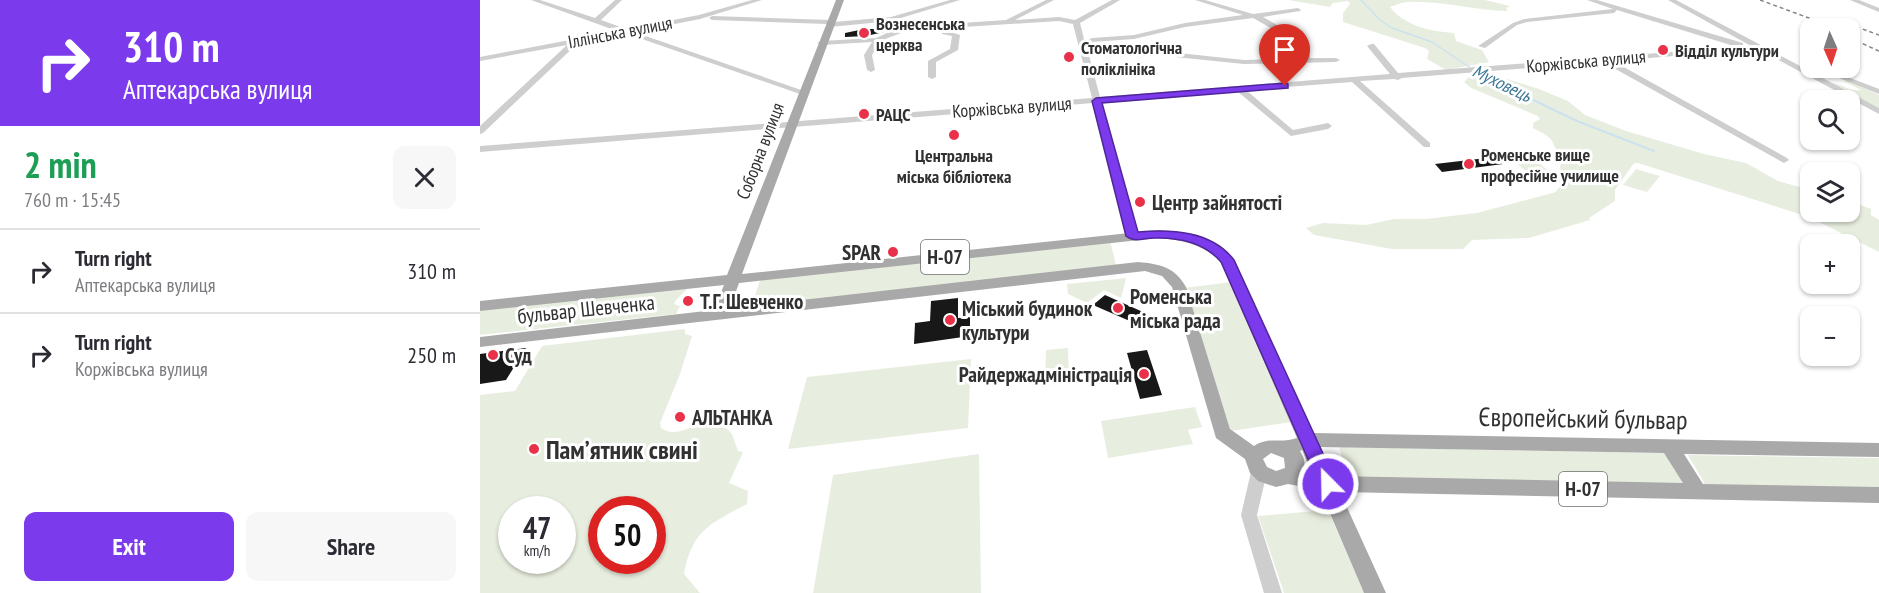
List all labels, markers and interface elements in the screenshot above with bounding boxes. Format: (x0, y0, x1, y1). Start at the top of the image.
street label: Іллінська вулиця (566, 11, 674, 53)
place label: Вознесенська церква (876, 12, 965, 56)
north arrow (1800, 18, 1860, 78)
map controls (1800, 18, 1860, 366)
text: 310 m (123, 19, 220, 74)
icon: right (24, 24, 102, 102)
pin (1259, 24, 1310, 86)
marker: Вознесенська церква (857, 26, 871, 40)
icon: arrive (1268, 33, 1301, 66)
place label: Стоматологічна поліклініка (1081, 36, 1182, 80)
place label: Відділ культури (1675, 39, 1779, 62)
marker: Відділ культури (1656, 43, 1670, 57)
street label: Коржівська вулиця (1525, 44, 1647, 78)
marker: Стоматологічна поліклініка (1062, 50, 1076, 64)
water label: Муховець (1469, 59, 1536, 108)
text: Аптекарська вулиця (123, 72, 313, 106)
button: search (1800, 90, 1860, 150)
street label: Коржівська вулиця (952, 91, 1072, 123)
street label: Соборна вулиця (731, 99, 789, 203)
place label: РАЦС (876, 103, 911, 126)
marker: РАЦС (857, 107, 871, 121)
marker: Центральна міська бібліотека (947, 128, 961, 142)
text: 2 min (24, 141, 97, 188)
place label: Роменське вище професійне училище (1481, 143, 1619, 187)
place label: Центральна міська бібліотека (897, 144, 1011, 188)
button: close (393, 146, 456, 209)
marker: Роменське вище професійне училище (1462, 157, 1476, 171)
button: layers (1800, 162, 1860, 222)
text: 760 m · 15:45 (24, 187, 121, 213)
place label: Центр зайнятості (1152, 189, 1282, 216)
marker: Центр зайнятості (1133, 195, 1147, 209)
button: + (1800, 234, 1860, 294)
place label: SPAR (842, 239, 881, 266)
road number: Н-07 (921, 240, 969, 274)
text: Turn right (75, 244, 152, 272)
marker: SPAR (886, 245, 900, 259)
icon: right (24, 255, 57, 288)
text: 310 m (407, 257, 456, 285)
text: Аптекарська вулиця (75, 272, 215, 298)
place label: Роменська міська рада (1130, 283, 1221, 334)
street label: бульвар Шевченка (516, 288, 656, 330)
place label: Т.Г. Шевченко (700, 288, 803, 315)
marker: Т.Г. Шевченко (681, 294, 695, 308)
place label: Міський будинок культури (962, 295, 1093, 346)
marker: Роменська міська рада (1111, 301, 1125, 315)
button: − (1800, 306, 1860, 366)
marker: Міський будинок культури (943, 313, 957, 327)
text: Turn right (75, 328, 152, 356)
icon: right (24, 339, 57, 372)
text: 250 m (407, 341, 456, 369)
place label: Суд (505, 342, 532, 369)
marker: Суд (486, 348, 500, 362)
text: Коржівська вулиця (75, 356, 208, 382)
place label: Райдержадміністрація (959, 361, 1132, 388)
marker: Райдержадміністрація (1137, 367, 1151, 381)
street label: Європейський бульвар (1478, 400, 1688, 436)
place label: АЛЬТАНКА (691, 404, 773, 431)
marker: АЛЬТАНКА (673, 410, 687, 424)
place label: Памʼятник свині (546, 433, 698, 466)
marker: Памʼятник свині (527, 442, 541, 456)
position arrow (1296, 452, 1360, 516)
road number: Н-07 (1559, 472, 1607, 506)
speed limit sign: 50 (588, 496, 666, 574)
text: 47 (523, 508, 551, 547)
button: Exit (24, 512, 234, 581)
button: Share (246, 512, 456, 581)
text: km/h (524, 541, 550, 560)

